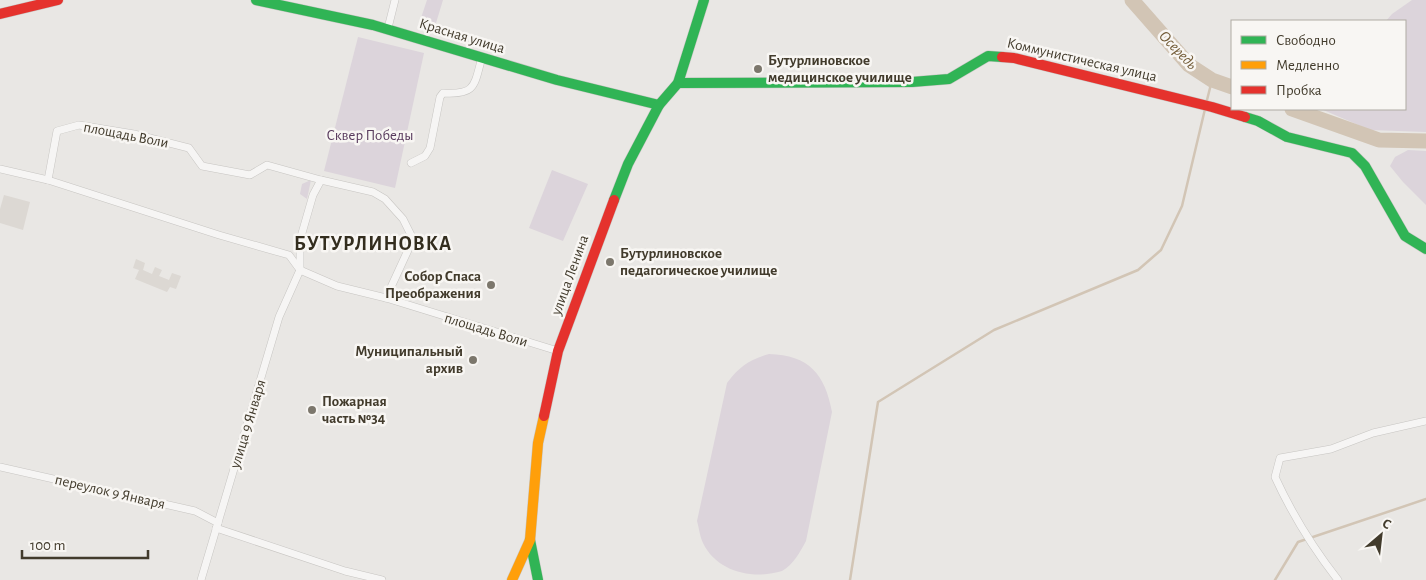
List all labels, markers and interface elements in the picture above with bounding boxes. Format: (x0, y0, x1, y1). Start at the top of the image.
street label: Красная улица (417, 16, 507, 56)
legend (1231, 20, 1406, 110)
water label: Осередь (1155, 27, 1200, 73)
text: Свободно (1276, 33, 1336, 48)
street label: Коммунистическая улица (1006, 35, 1159, 85)
place label: Бутурлиновское медицинское училище (768, 53, 912, 85)
text: Медленно (1276, 58, 1340, 73)
marker: Бутурлиновское медицинское училище (752, 63, 764, 75)
text: Пробка (1276, 83, 1322, 98)
street label: площадь Воли (82, 119, 170, 151)
park label: Сквер Победы (327, 128, 413, 143)
street label: улица Ленина (548, 233, 592, 318)
district label: БУТУРЛИНОВКА (294, 234, 452, 254)
place label: Бутурлиновское педагогическое училище (620, 246, 777, 278)
marker: Бутурлиновское педагогическое училище (604, 256, 616, 268)
place label: Собор Спаса Преображения (385, 269, 481, 301)
marker: Собор Спаса Преображения (485, 279, 497, 291)
street label: площадь Воли (443, 310, 529, 350)
place label: Муниципальный архив (355, 344, 463, 376)
marker: Муниципальный архив (467, 354, 479, 366)
street label: улица 9 Января (227, 378, 269, 471)
place label: Пожарная часть №34 (322, 394, 387, 426)
marker: Пожарная часть №34 (306, 404, 318, 416)
street label: переулок 9 Января (53, 472, 167, 512)
north arrow (1356, 510, 1406, 560)
text: С (1380, 516, 1394, 533)
scale bar (22, 528, 149, 560)
text: 100 m (30, 538, 65, 553)

